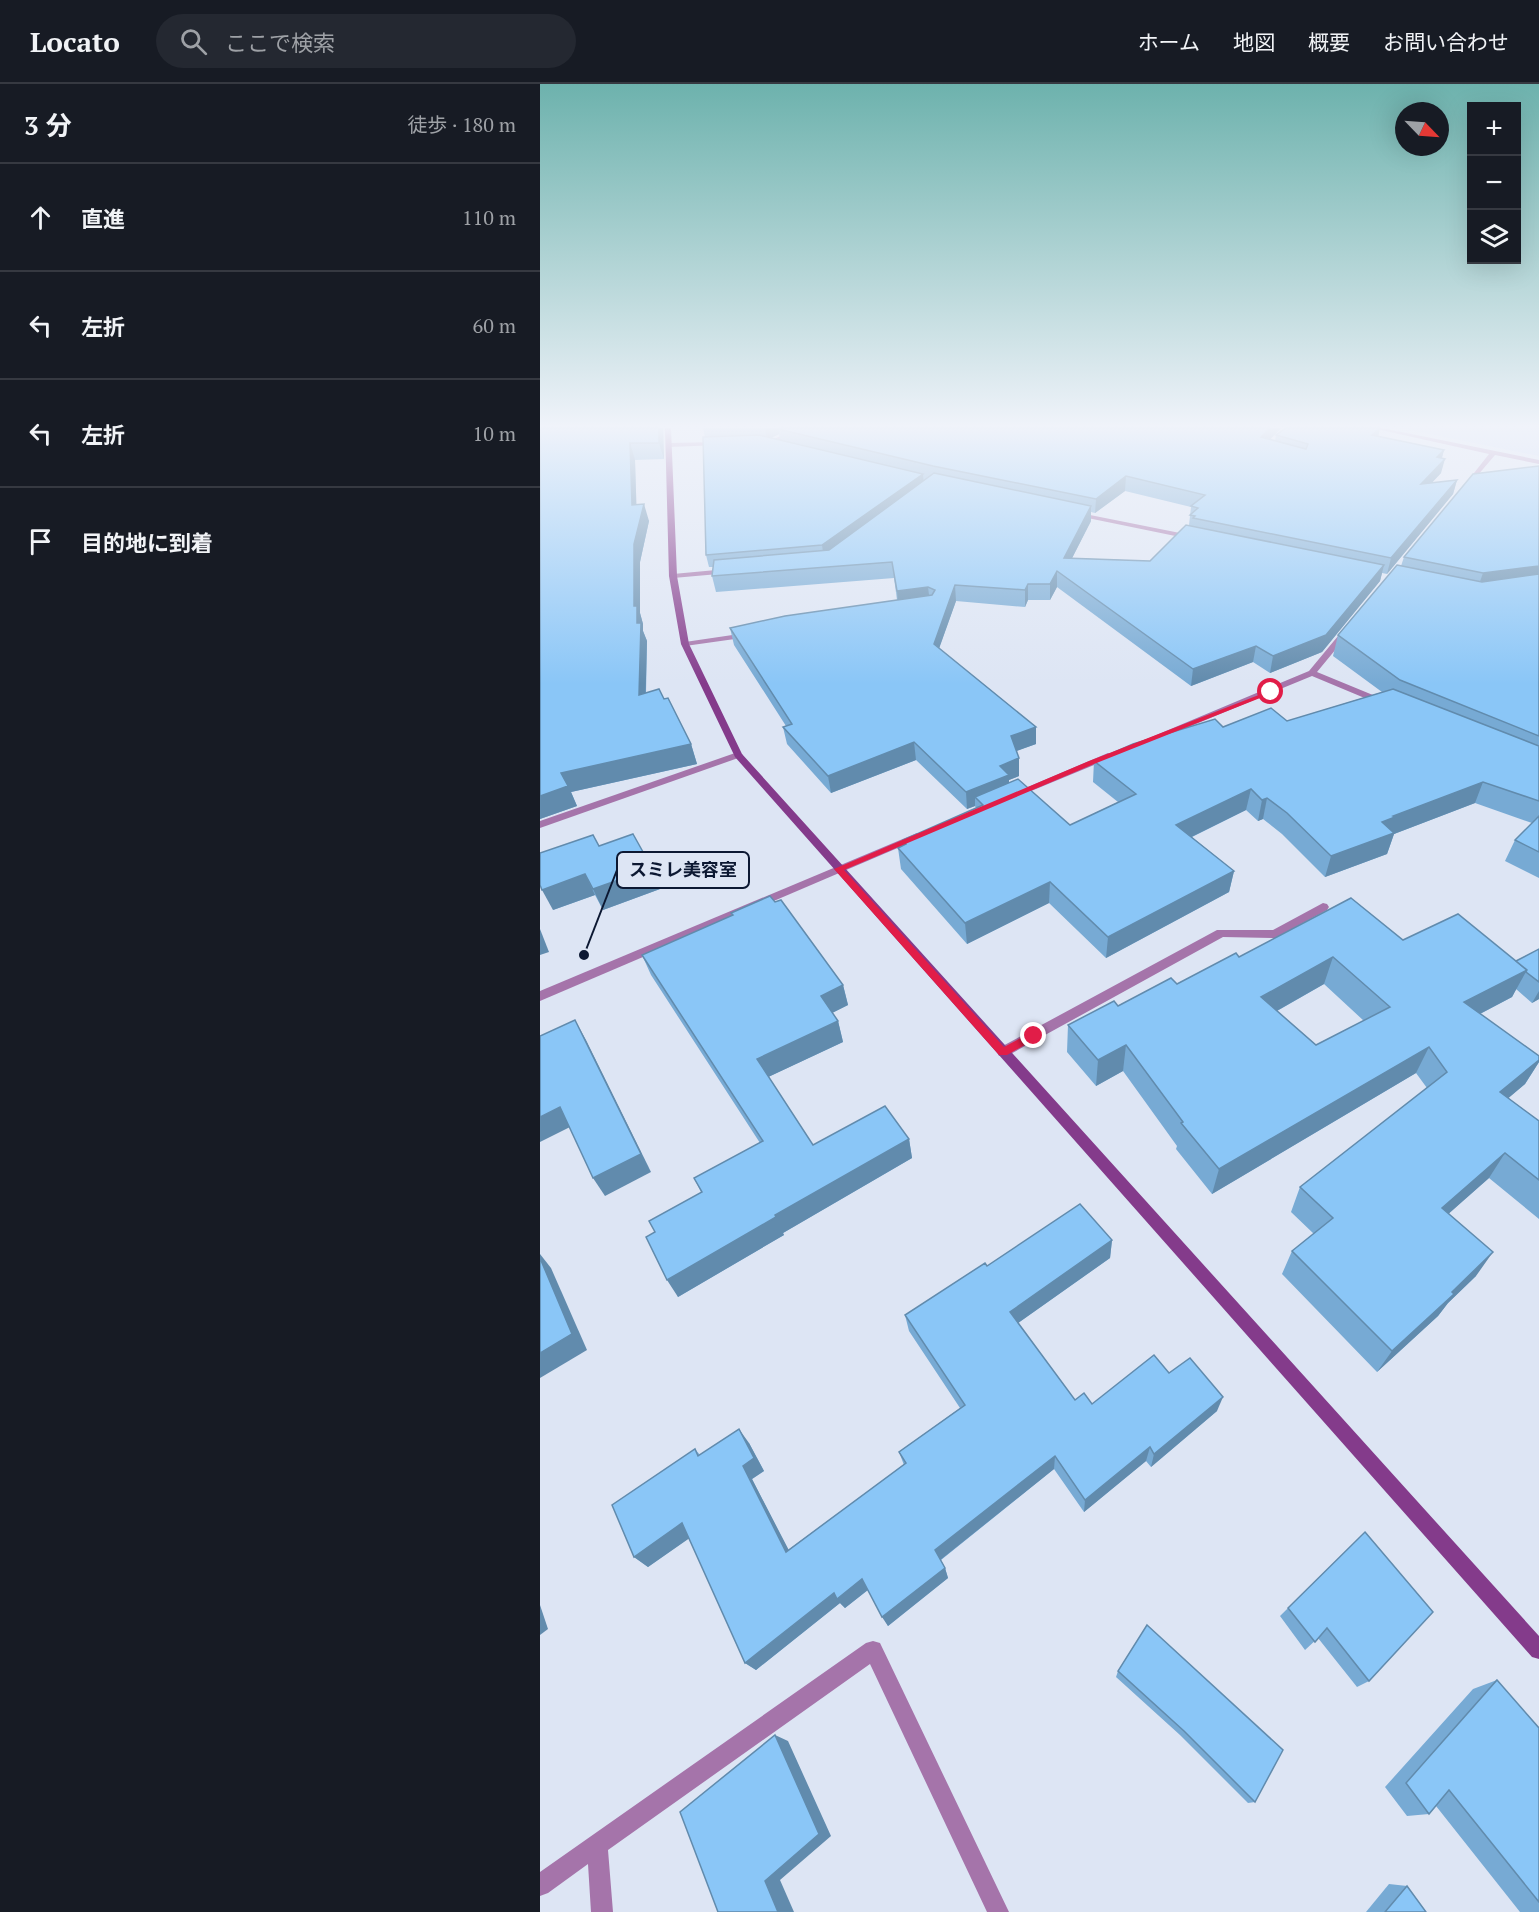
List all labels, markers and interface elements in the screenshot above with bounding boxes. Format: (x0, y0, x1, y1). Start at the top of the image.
search box (156, 14, 576, 68)
text: Locato (30, 23, 120, 60)
icon: search (177, 25, 210, 58)
text: ここで検索 (225, 28, 335, 57)
text: ホーム (1138, 28, 1200, 56)
text: 地図 (1233, 28, 1275, 56)
text: 概要 (1308, 28, 1350, 56)
text: お問い合わせ (1383, 28, 1509, 56)
north arrow (1395, 102, 1449, 156)
map controls (1467, 102, 1521, 264)
button: + (1467, 102, 1521, 156)
text: 3 分 (24, 108, 72, 142)
text: 徒歩 · 180 m (407, 111, 516, 138)
button: − (1467, 156, 1521, 210)
icon: ahead (24, 201, 57, 234)
text: 直進 (81, 204, 125, 233)
text: 110 m (462, 204, 516, 231)
button: layers (1467, 210, 1521, 264)
icon: left (24, 309, 57, 342)
text: 左折 (81, 312, 125, 341)
text: 60 m (473, 312, 516, 339)
icon: left (24, 417, 57, 450)
text: 左折 (81, 420, 125, 449)
text: 10 m (473, 420, 516, 447)
icon: arrive (24, 525, 57, 558)
text: 目的地に到着 (81, 528, 213, 557)
route start (1257, 678, 1283, 704)
callout: スミレ美容室 (617, 852, 749, 888)
text: スミレ美容室 (629, 857, 737, 881)
route end (1020, 1022, 1046, 1048)

